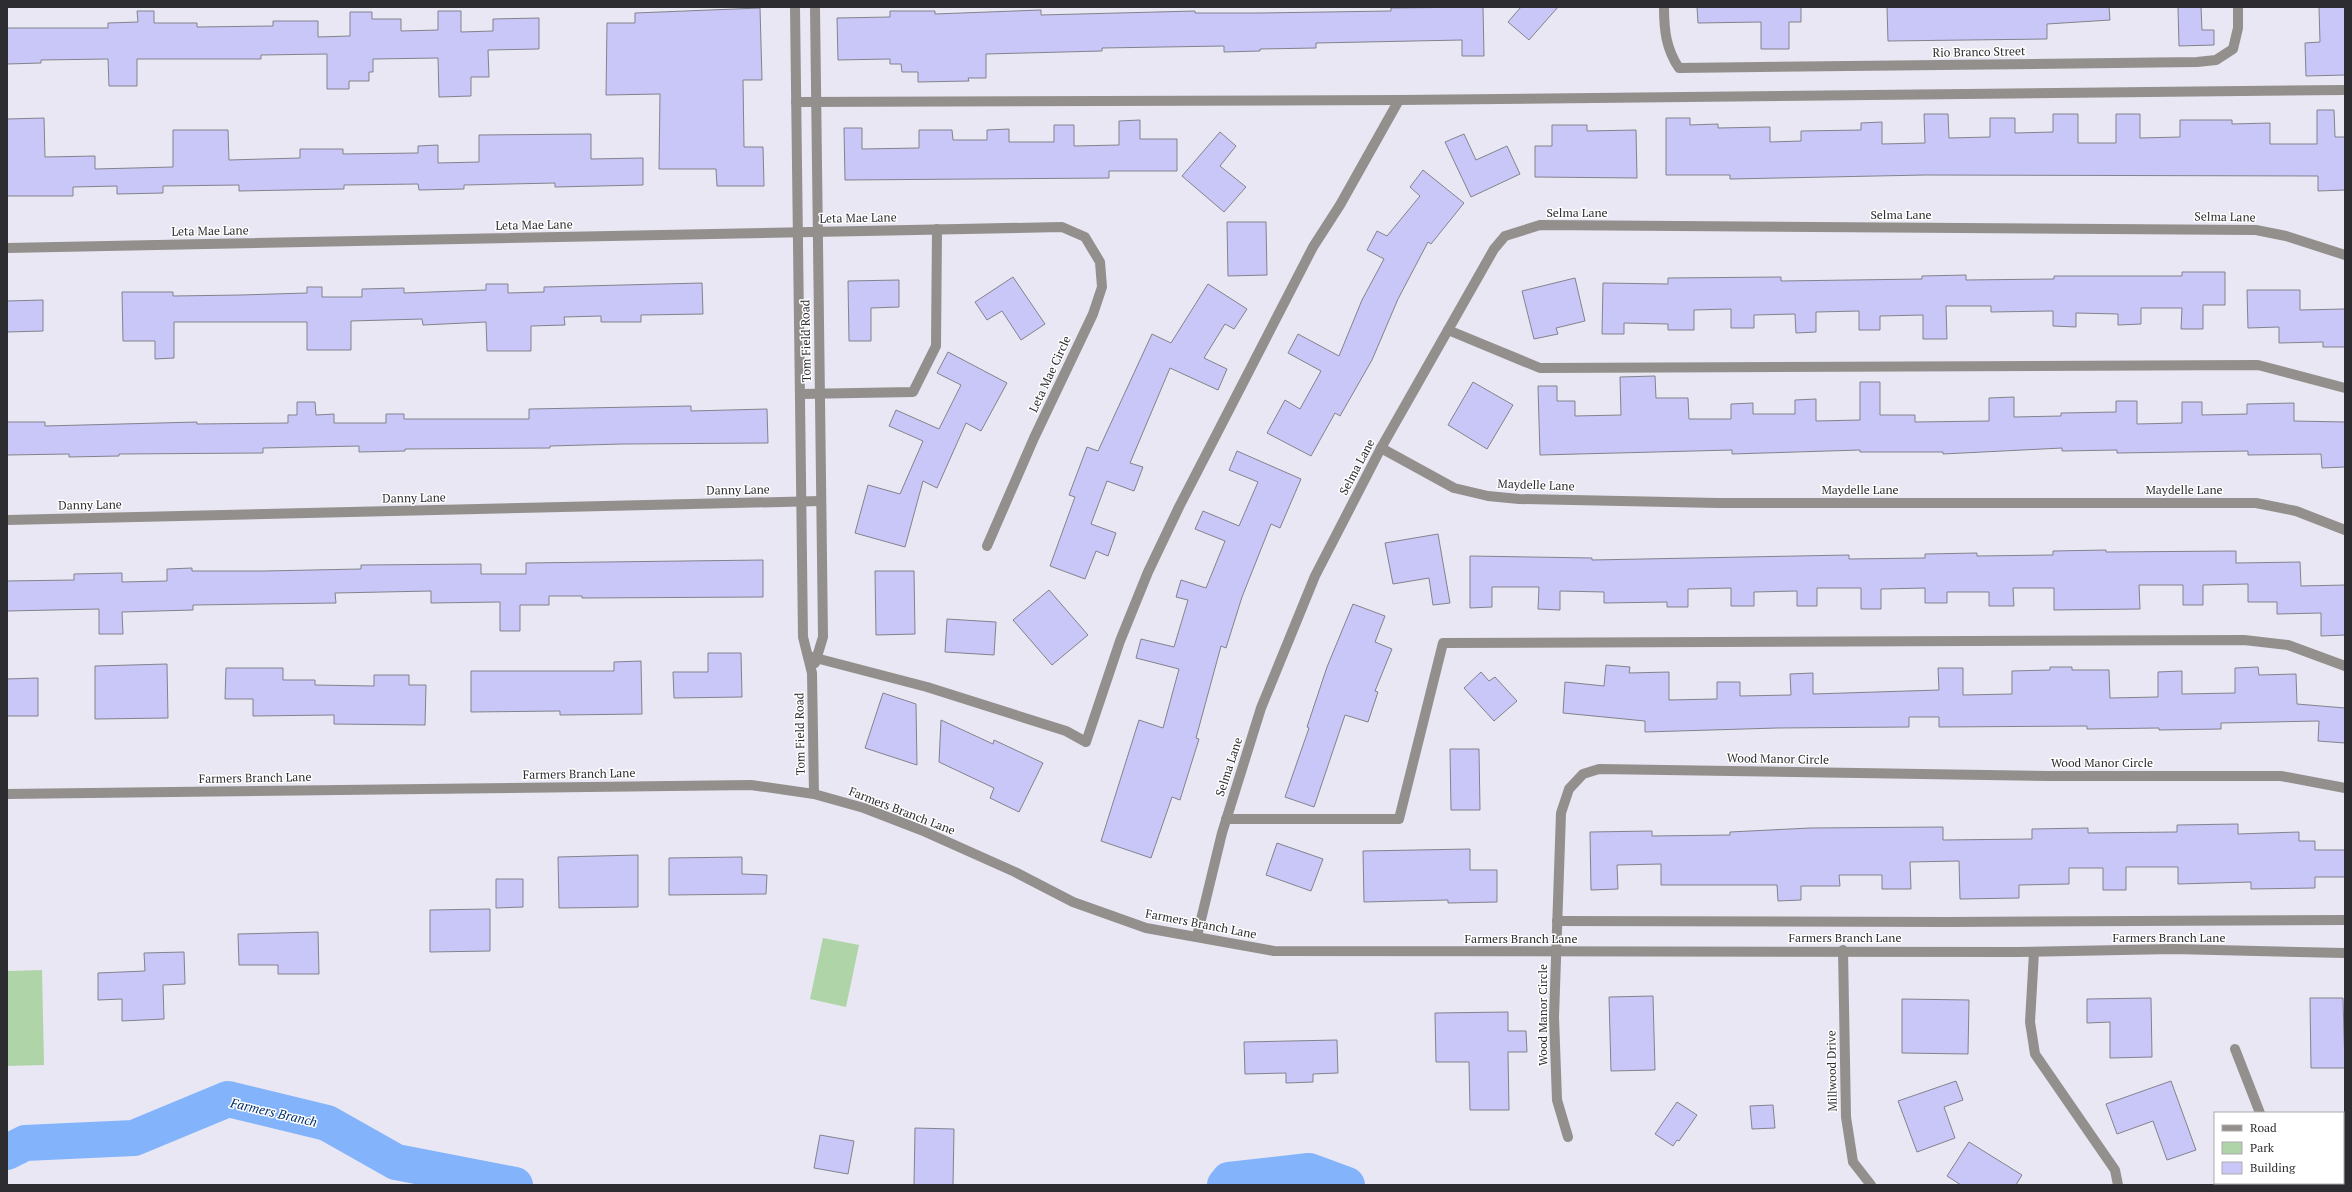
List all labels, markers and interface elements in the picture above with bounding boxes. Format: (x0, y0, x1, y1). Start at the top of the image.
street label: Rio Branco Street (1932, 43, 2026, 60)
street label: Selma Lane (1546, 205, 1608, 220)
street label: Selma Lane (1870, 207, 1932, 222)
street label: Selma Lane (2194, 208, 2256, 225)
street label: Leta Mae Lane (819, 209, 897, 226)
street label: Leta Mae Lane (495, 216, 573, 233)
street label: Leta Mae Lane (171, 222, 249, 239)
street label: Tom Field Road (797, 299, 814, 382)
street label: Leta Mae Circle (1025, 333, 1074, 414)
street label: Selma Lane (1336, 436, 1378, 497)
street label: Maydelle Lane (1497, 476, 1575, 493)
street label: Danny Lane (706, 481, 770, 498)
street label: Maydelle Lane (1821, 482, 1899, 497)
street label: Maydelle Lane (2145, 482, 2223, 497)
street label: Danny Lane (382, 489, 446, 506)
street label: Danny Lane (58, 496, 122, 513)
street label: Tom Field Road (791, 692, 808, 775)
street label: Selma Lane (1212, 735, 1245, 798)
street label: Wood Manor Circle (1727, 750, 1829, 767)
street label: Wood Manor Circle (2051, 755, 2153, 770)
street label: Farmers Branch Lane (522, 765, 636, 782)
street label: Farmers Branch Lane (198, 769, 312, 786)
street label: Farmers Branch Lane (847, 783, 958, 838)
street label: Farmers Branch Lane (1144, 905, 1258, 942)
street label: Farmers Branch Lane (1789, 930, 1901, 945)
street label: Farmers Branch Lane (2113, 930, 2225, 945)
street label: Farmers Branch Lane (1465, 931, 1577, 946)
street label: Wood Manor Circle (1535, 964, 1550, 1066)
street label: Millwood Drive (1823, 1030, 1840, 1112)
water label: Farmers Branch (228, 1093, 319, 1131)
legend (2214, 1112, 2344, 1184)
text: Road (2250, 1120, 2277, 1135)
text: Park (2250, 1140, 2275, 1155)
text: Building (2250, 1160, 2296, 1175)

